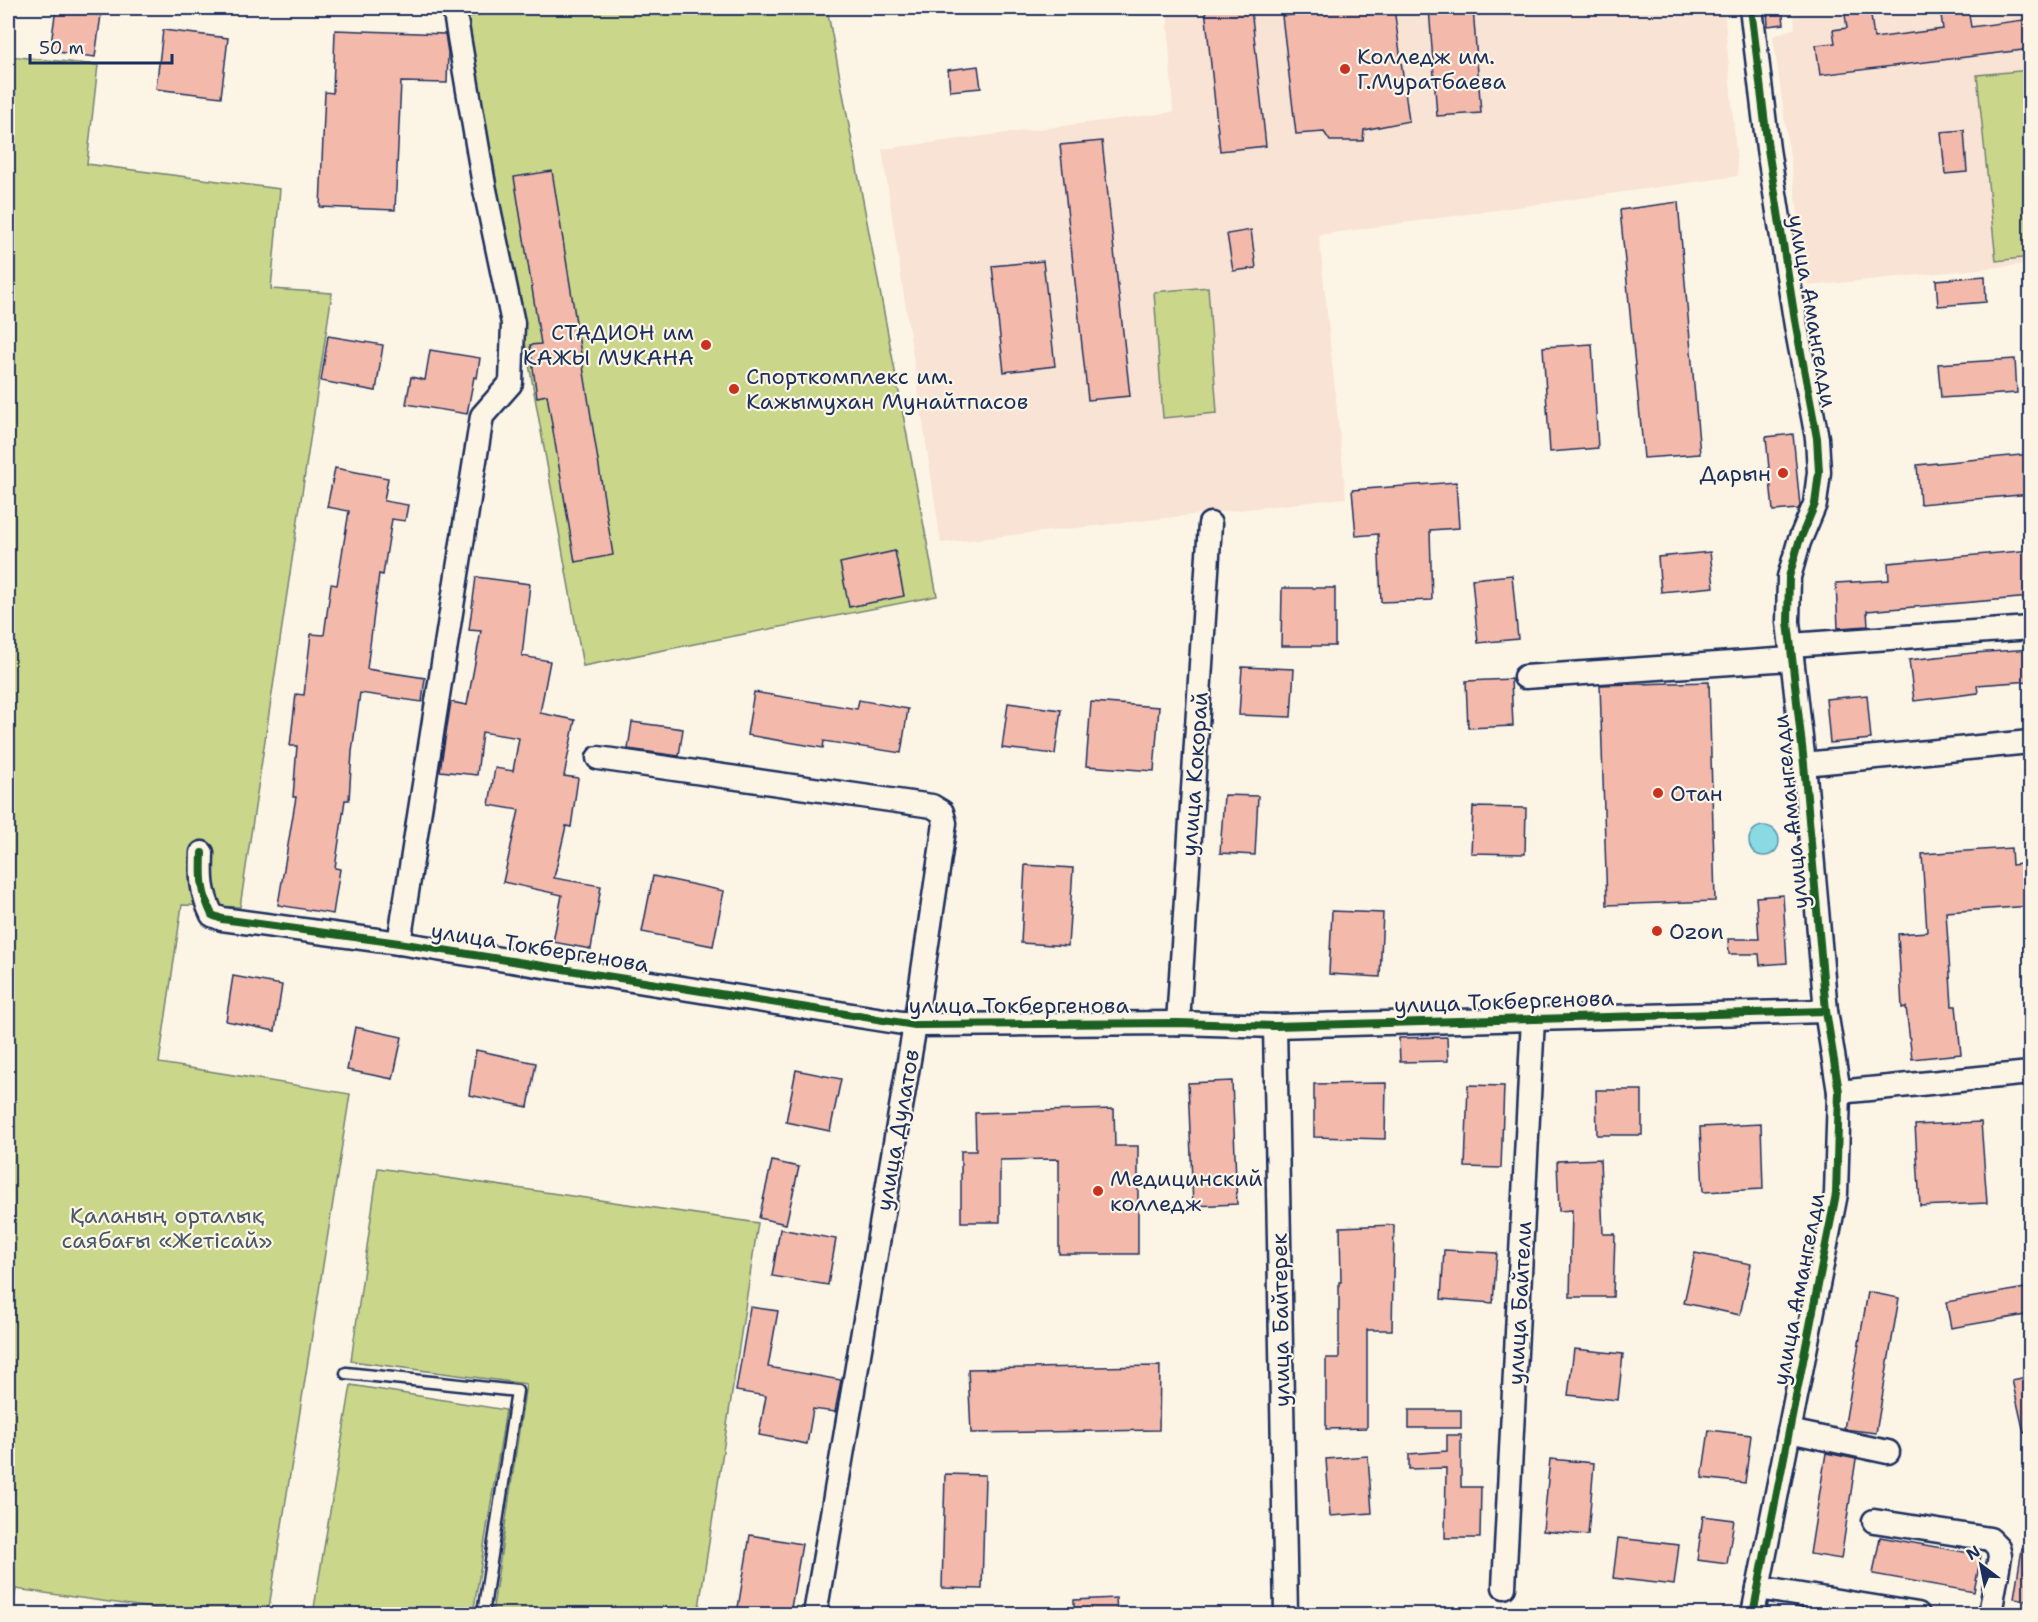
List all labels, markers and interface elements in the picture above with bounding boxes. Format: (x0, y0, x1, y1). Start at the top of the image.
scale bar (30, 27, 172, 65)
text: 50 m (39, 36, 84, 60)
place label: Колледж им. Г.Муратбаева (1357, 42, 1506, 96)
marker: Колледж им. Г.Муратбаева (1338, 62, 1352, 76)
street label: улица Амангелди (1781, 212, 1844, 410)
place label: СТАДИОН им КАЖЫ МУКАНА (523, 318, 694, 372)
marker: СТАДИОН им КАЖЫ МУКАНА (699, 338, 713, 352)
place label: Спорткомплекс им. Кажымухан Мунайтпасов (746, 362, 1028, 416)
marker: Спорткомплекс им. Кажымухан Мунайтпасов (727, 382, 741, 396)
place label: Дарын (1700, 459, 1771, 488)
marker: Дарын (1776, 466, 1790, 480)
street label: улица Кокорай (1174, 691, 1215, 858)
street label: улица Амангелди (1766, 713, 1815, 911)
place label: Отан (1670, 779, 1723, 808)
marker: Отан (1651, 786, 1665, 800)
street label: улица Токбергенова (429, 916, 651, 979)
place label: Ozon (1669, 917, 1724, 946)
marker: Ozon (1650, 924, 1664, 938)
street label: улица Токбергенова (1393, 983, 1615, 1020)
street label: улица Токбергенова (909, 991, 1129, 1020)
street label: улица Дулатов (869, 1047, 926, 1213)
place label: Медицинский колледж (1110, 1164, 1263, 1218)
marker: Медицинский колледж (1091, 1184, 1105, 1198)
street label: улица Амангелди (1766, 1190, 1831, 1388)
park label: Қаланың орталық саябағы «Жетісай» (62, 1201, 273, 1255)
street label: улица Байтели (1501, 1220, 1538, 1386)
street label: улица Байтерек (1264, 1232, 1297, 1407)
north arrow (1951, 1535, 2011, 1595)
text: N (1962, 1540, 1984, 1565)

